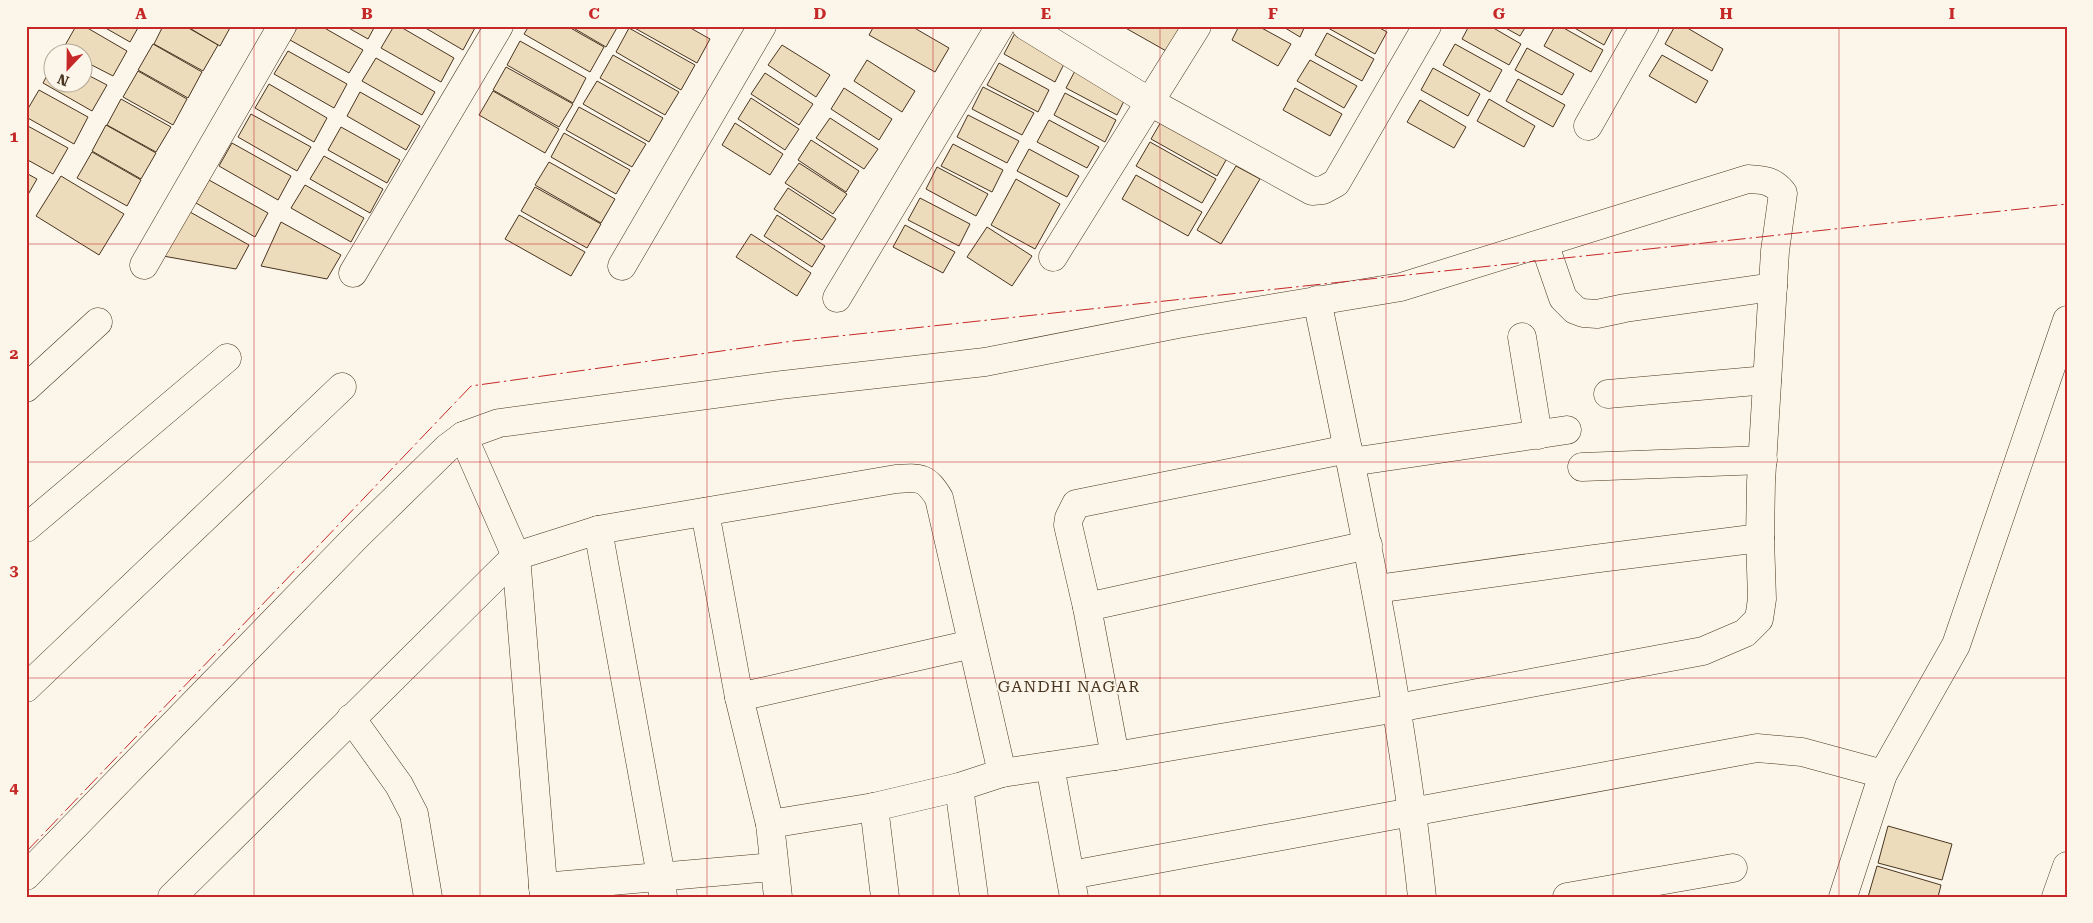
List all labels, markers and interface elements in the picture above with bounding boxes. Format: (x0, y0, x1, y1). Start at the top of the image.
text: A (135, 4, 147, 23)
text: B (361, 4, 373, 23)
text: C (588, 4, 600, 23)
text: D (814, 4, 827, 23)
text: E (1041, 4, 1051, 23)
text: F (1268, 4, 1278, 23)
text: G (1493, 4, 1506, 23)
text: H (1719, 4, 1733, 23)
text: I (1949, 4, 1955, 23)
north arrow (42, 42, 92, 92)
text: N (55, 71, 71, 89)
text: 1 (10, 127, 19, 146)
text: 2 (10, 344, 19, 363)
text: 3 (10, 561, 19, 580)
district label: GANDHI NAGAR (998, 677, 1140, 696)
text: 4 (10, 778, 19, 797)

